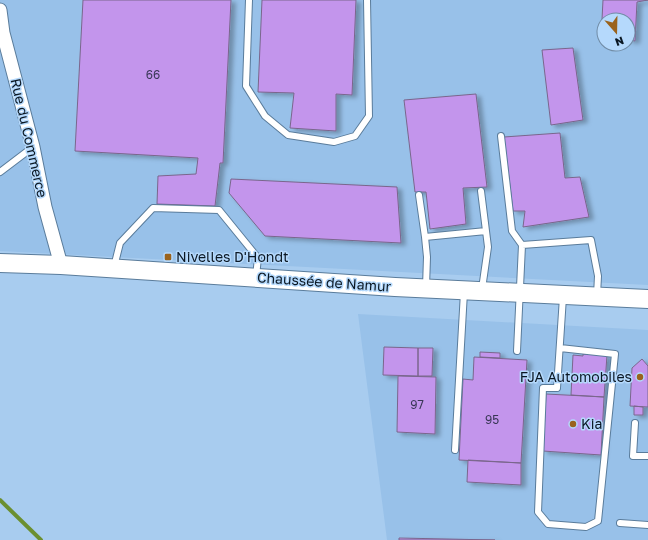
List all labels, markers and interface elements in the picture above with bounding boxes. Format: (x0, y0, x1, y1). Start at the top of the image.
north arrow (596, 12, 636, 52)
text: N (613, 34, 626, 49)
house number: 66 (146, 67, 160, 82)
street label: Rue du Commerce (8, 77, 51, 199)
place label: Nivelles D'Hondt (176, 248, 289, 265)
marker: Nivelles D'Hondt (163, 252, 173, 262)
street label: Chaussée de Namur (257, 268, 392, 295)
place label: FJA Automobiles (520, 368, 632, 385)
marker: FJA Automobiles (635, 372, 645, 382)
house number: 97 (410, 397, 424, 412)
house number: 95 (485, 412, 499, 427)
place label: Kia (581, 415, 602, 432)
marker: Kia (568, 419, 578, 429)

